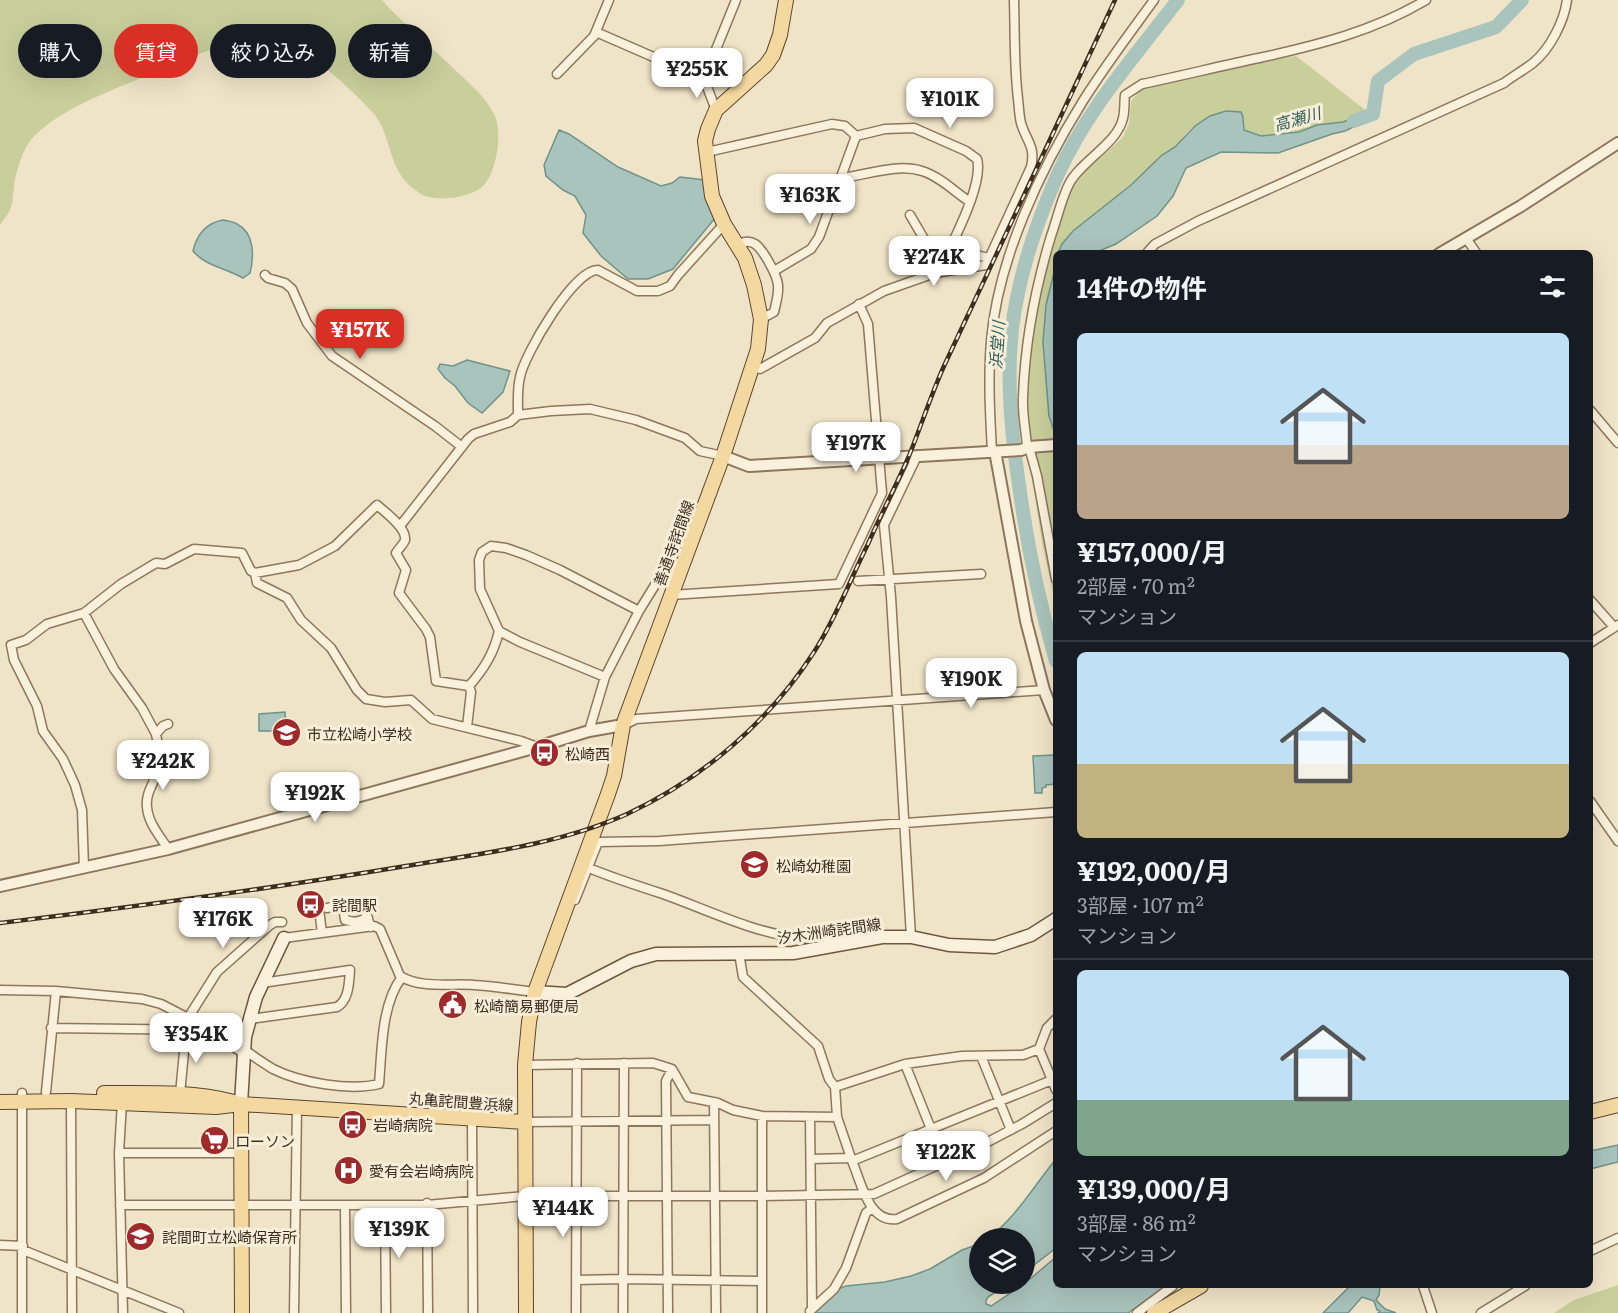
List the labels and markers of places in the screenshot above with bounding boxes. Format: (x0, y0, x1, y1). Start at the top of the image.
pin: ¥255K (655, 48, 739, 99)
pin: ¥101K (908, 78, 992, 129)
pin: ¥163K (768, 174, 852, 225)
pin: ¥274K (892, 236, 976, 287)
pin: ¥157K (318, 309, 402, 360)
pin: ¥197K (814, 422, 898, 473)
pin: ¥190K (929, 658, 1013, 709)
school or university icon: 市立松崎小学校 (270, 717, 302, 749)
place label: 市立松崎小学校 (307, 722, 412, 745)
bus stop icon: 松崎西 (528, 737, 560, 769)
pin: ¥242K (121, 740, 205, 791)
place label: 松崎西 (565, 742, 610, 765)
pin: ¥192K (273, 772, 357, 823)
school or university icon: 松崎幼稚園 (739, 849, 771, 881)
place label: 松崎幼稚園 (776, 854, 851, 877)
bus stop icon: 詫間駅 (295, 888, 327, 920)
place label: 詫間駅 (332, 893, 377, 916)
pin: ¥176K (181, 898, 265, 949)
public building icon: 松崎簡易郵便局 (437, 989, 469, 1021)
place label: 松崎簡易郵便局 (474, 994, 579, 1017)
pin: ¥354K (154, 1013, 238, 1064)
bus stop icon: 岩崎病院 (336, 1108, 368, 1140)
place label: 岩崎病院 (373, 1113, 433, 1136)
supermarket icon: ローソン (198, 1124, 230, 1156)
place label: ローソン (235, 1129, 295, 1152)
pin: ¥122K (904, 1131, 988, 1182)
hospital icon: 愛有会岩崎病院 (332, 1154, 364, 1186)
place label: 愛有会岩崎病院 (369, 1159, 474, 1182)
pin: ¥144K (521, 1187, 605, 1238)
pin: ¥139K (357, 1208, 441, 1259)
school or university icon: 詫間町立松崎保育所 (125, 1220, 157, 1252)
place label: 詫間町立松崎保育所 (162, 1225, 297, 1248)

